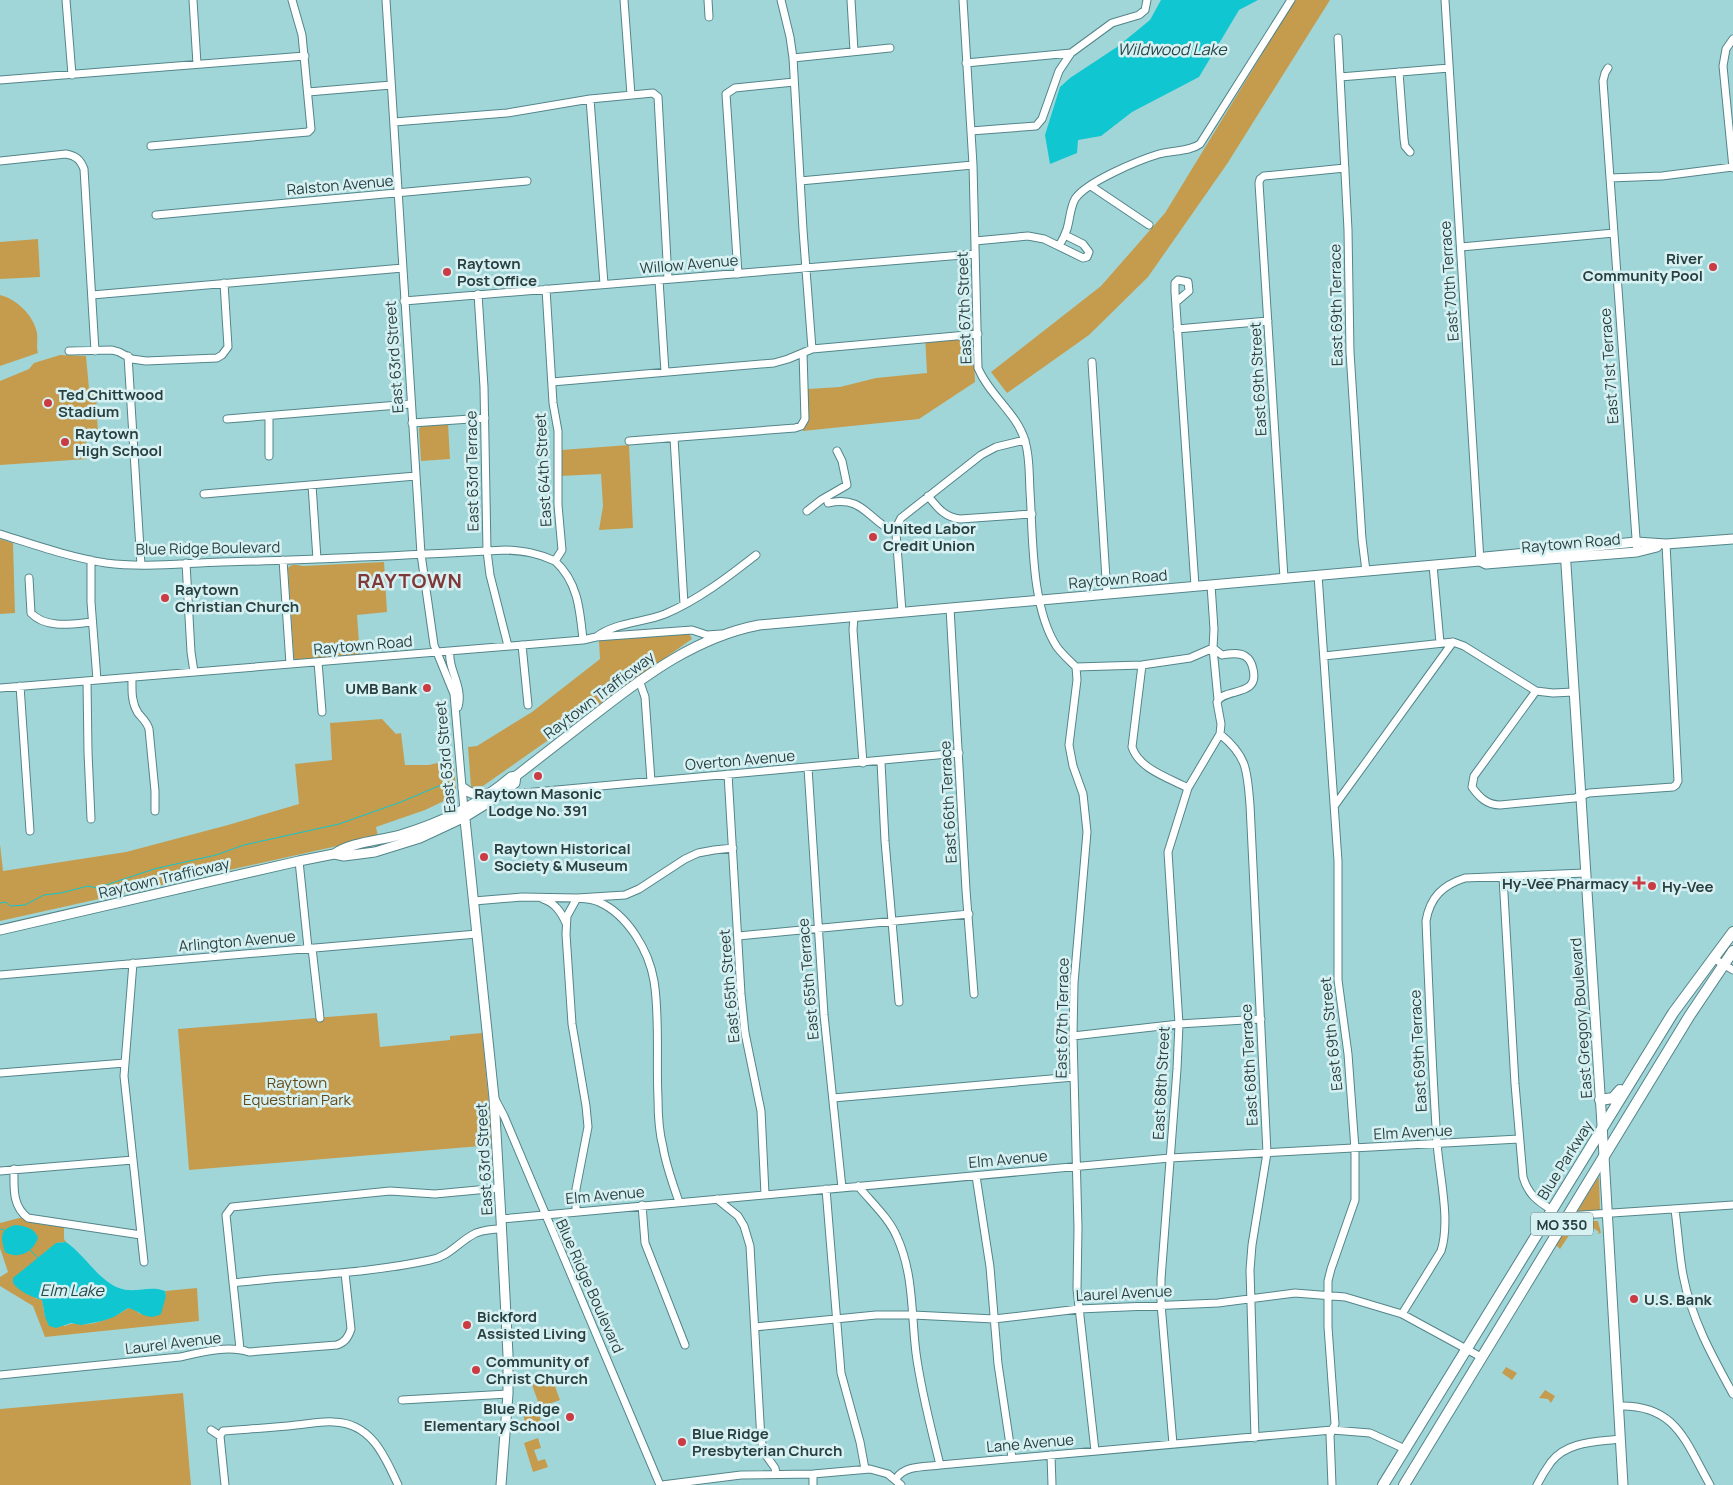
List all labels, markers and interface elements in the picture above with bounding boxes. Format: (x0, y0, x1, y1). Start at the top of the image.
water label: Wildwood Lake (1117, 38, 1228, 60)
street label: Ralston Avenue (286, 170, 394, 200)
street label: East 70th Terrace (1434, 220, 1464, 342)
street label: East 69th Terrace (1324, 243, 1348, 366)
place label: River Community Pool (1583, 248, 1703, 286)
street label: Willow Avenue (639, 249, 739, 279)
street label: East 67th Street (952, 251, 976, 365)
place label: Raytown Post Office (457, 253, 537, 291)
marker: River Community Pool (1707, 261, 1719, 273)
marker: Raytown Post Office (441, 266, 453, 278)
street label: East 63rd Street (380, 300, 408, 414)
street label: East 71st Terrace (1594, 307, 1624, 425)
street label: East 69th Street (1245, 321, 1271, 437)
place label: Ted Chittwood Stadium (58, 384, 163, 422)
marker: Ted Chittwood Stadium (42, 397, 54, 409)
street label: East 63rd Terrace (460, 410, 484, 532)
street label: East 64th Street (530, 413, 556, 527)
place label: Raytown High School (75, 423, 162, 461)
marker: Raytown High School (59, 436, 71, 448)
place label: United Labor Credit Union (883, 518, 976, 556)
street label: Raytown Road (1521, 528, 1621, 558)
marker: United Labor Credit Union (867, 531, 879, 543)
street label: Blue Ridge Boulevard (136, 536, 280, 560)
street label: Raytown Road (1068, 564, 1168, 594)
district label: RAYTOWN (357, 567, 463, 594)
place label: Raytown Christian Church (175, 579, 299, 617)
marker: Raytown Christian Church (159, 592, 171, 604)
street label: Raytown Road (313, 630, 413, 660)
street label: Raytown Trafficway (539, 646, 659, 744)
place label: UMB Bank (345, 678, 418, 699)
marker: UMB Bank (421, 682, 433, 694)
street label: East 63rd Street (430, 700, 460, 814)
street label: East 66th Terrace (934, 740, 962, 864)
street label: Overton Avenue (684, 745, 796, 775)
marker: Raytown Masonic Lodge No. 391 (532, 770, 544, 782)
place label: Raytown Masonic Lodge No. 391 (474, 783, 602, 821)
place label: Raytown Historical Society & Museum (494, 838, 631, 876)
marker: Raytown Historical Society & Museum (478, 851, 490, 863)
street label: Raytown Trafficway (96, 853, 232, 903)
place label: Hy-Vee Pharmacy (1502, 873, 1630, 894)
place label: Hy-Vee (1662, 876, 1714, 897)
marker: Hy-Vee Pharmacy (1633, 877, 1645, 889)
marker: Hy-Vee (1646, 880, 1658, 892)
street label: East 65th Terrace (792, 917, 824, 1041)
street label: Arlington Avenue (178, 925, 297, 957)
street label: East 65th Street (714, 928, 744, 1044)
street label: East Gregory Boulevard (1565, 937, 1597, 1099)
street label: East 67th Terrace (1050, 957, 1074, 1079)
street label: East 69th Street (1315, 976, 1347, 1092)
street label: East 69th Terrace (1404, 989, 1432, 1113)
street label: East 68th Terrace (1235, 1003, 1263, 1126)
street label: East 68th Street (1148, 1026, 1174, 1140)
park label: Raytown Equestrian Park (243, 1072, 352, 1110)
street label: East 63rd Street (471, 1102, 497, 1216)
street label: Blue Parkway (1532, 1116, 1598, 1204)
street label: Elm Avenue (1373, 1119, 1453, 1145)
street label: Elm Avenue (968, 1145, 1049, 1173)
street label: Elm Avenue (565, 1181, 646, 1209)
road number: MO 350 (1531, 1212, 1593, 1236)
street label: Blue Ridge Boulevard (551, 1216, 629, 1356)
water label: Elm Lake (40, 1279, 106, 1301)
street label: Laurel Avenue (1075, 1280, 1173, 1306)
place label: U.S. Bank (1644, 1289, 1713, 1310)
marker: U.S. Bank (1628, 1293, 1640, 1305)
place label: Bickford Assisted Living (477, 1306, 586, 1344)
marker: Bickford Assisted Living (461, 1319, 473, 1331)
street label: Laurel Avenue (124, 1327, 223, 1359)
place label: Community of Christ Church (486, 1351, 589, 1389)
marker: Community of Christ Church (470, 1364, 482, 1376)
place label: Blue Ridge Elementary School (424, 1398, 560, 1436)
marker: Blue Ridge Elementary School (564, 1411, 576, 1423)
place label: Blue Ridge Presbyterian Church (692, 1423, 842, 1461)
street label: Lane Avenue (985, 1429, 1075, 1457)
marker: Blue Ridge Presbyterian Church (676, 1436, 688, 1448)

